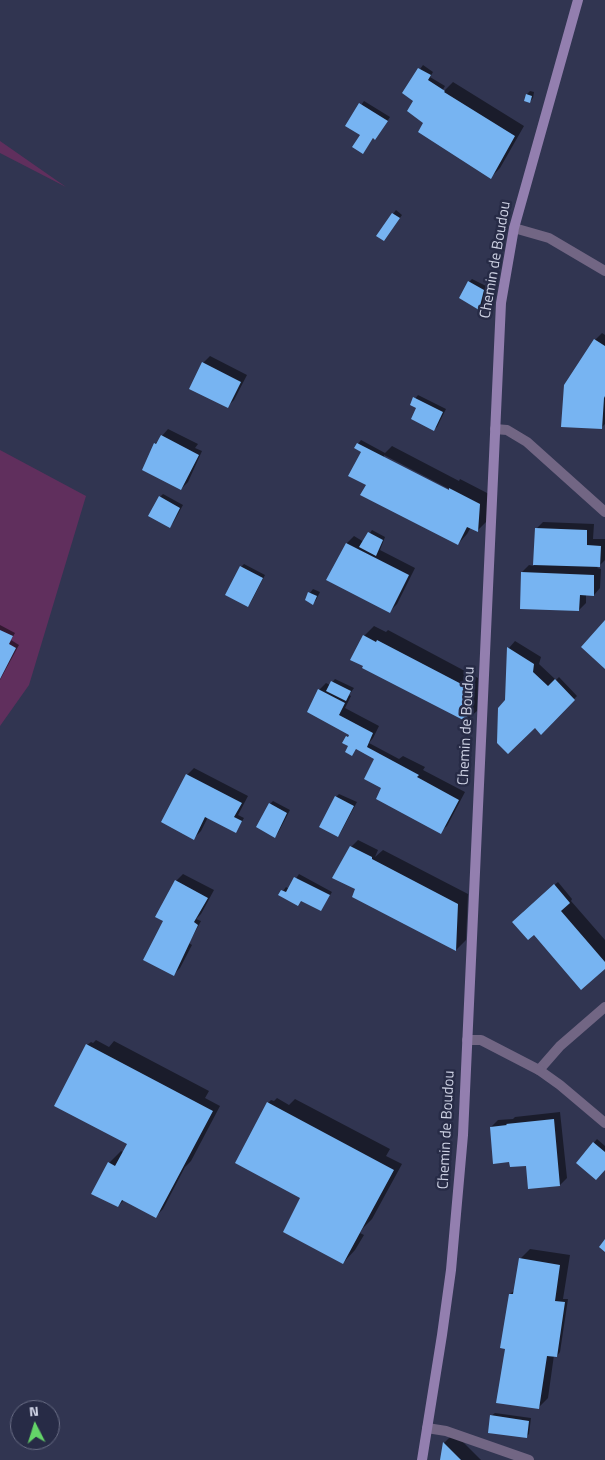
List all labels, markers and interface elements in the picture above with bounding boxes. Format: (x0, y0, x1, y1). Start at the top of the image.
street label: Chemin de Boudou (477, 200, 515, 320)
street label: Chemin de Boudou (455, 666, 479, 786)
street label: Chemin de Boudou (435, 1070, 459, 1190)
north arrow (10, 1400, 60, 1450)
text: N (28, 1400, 39, 1421)

